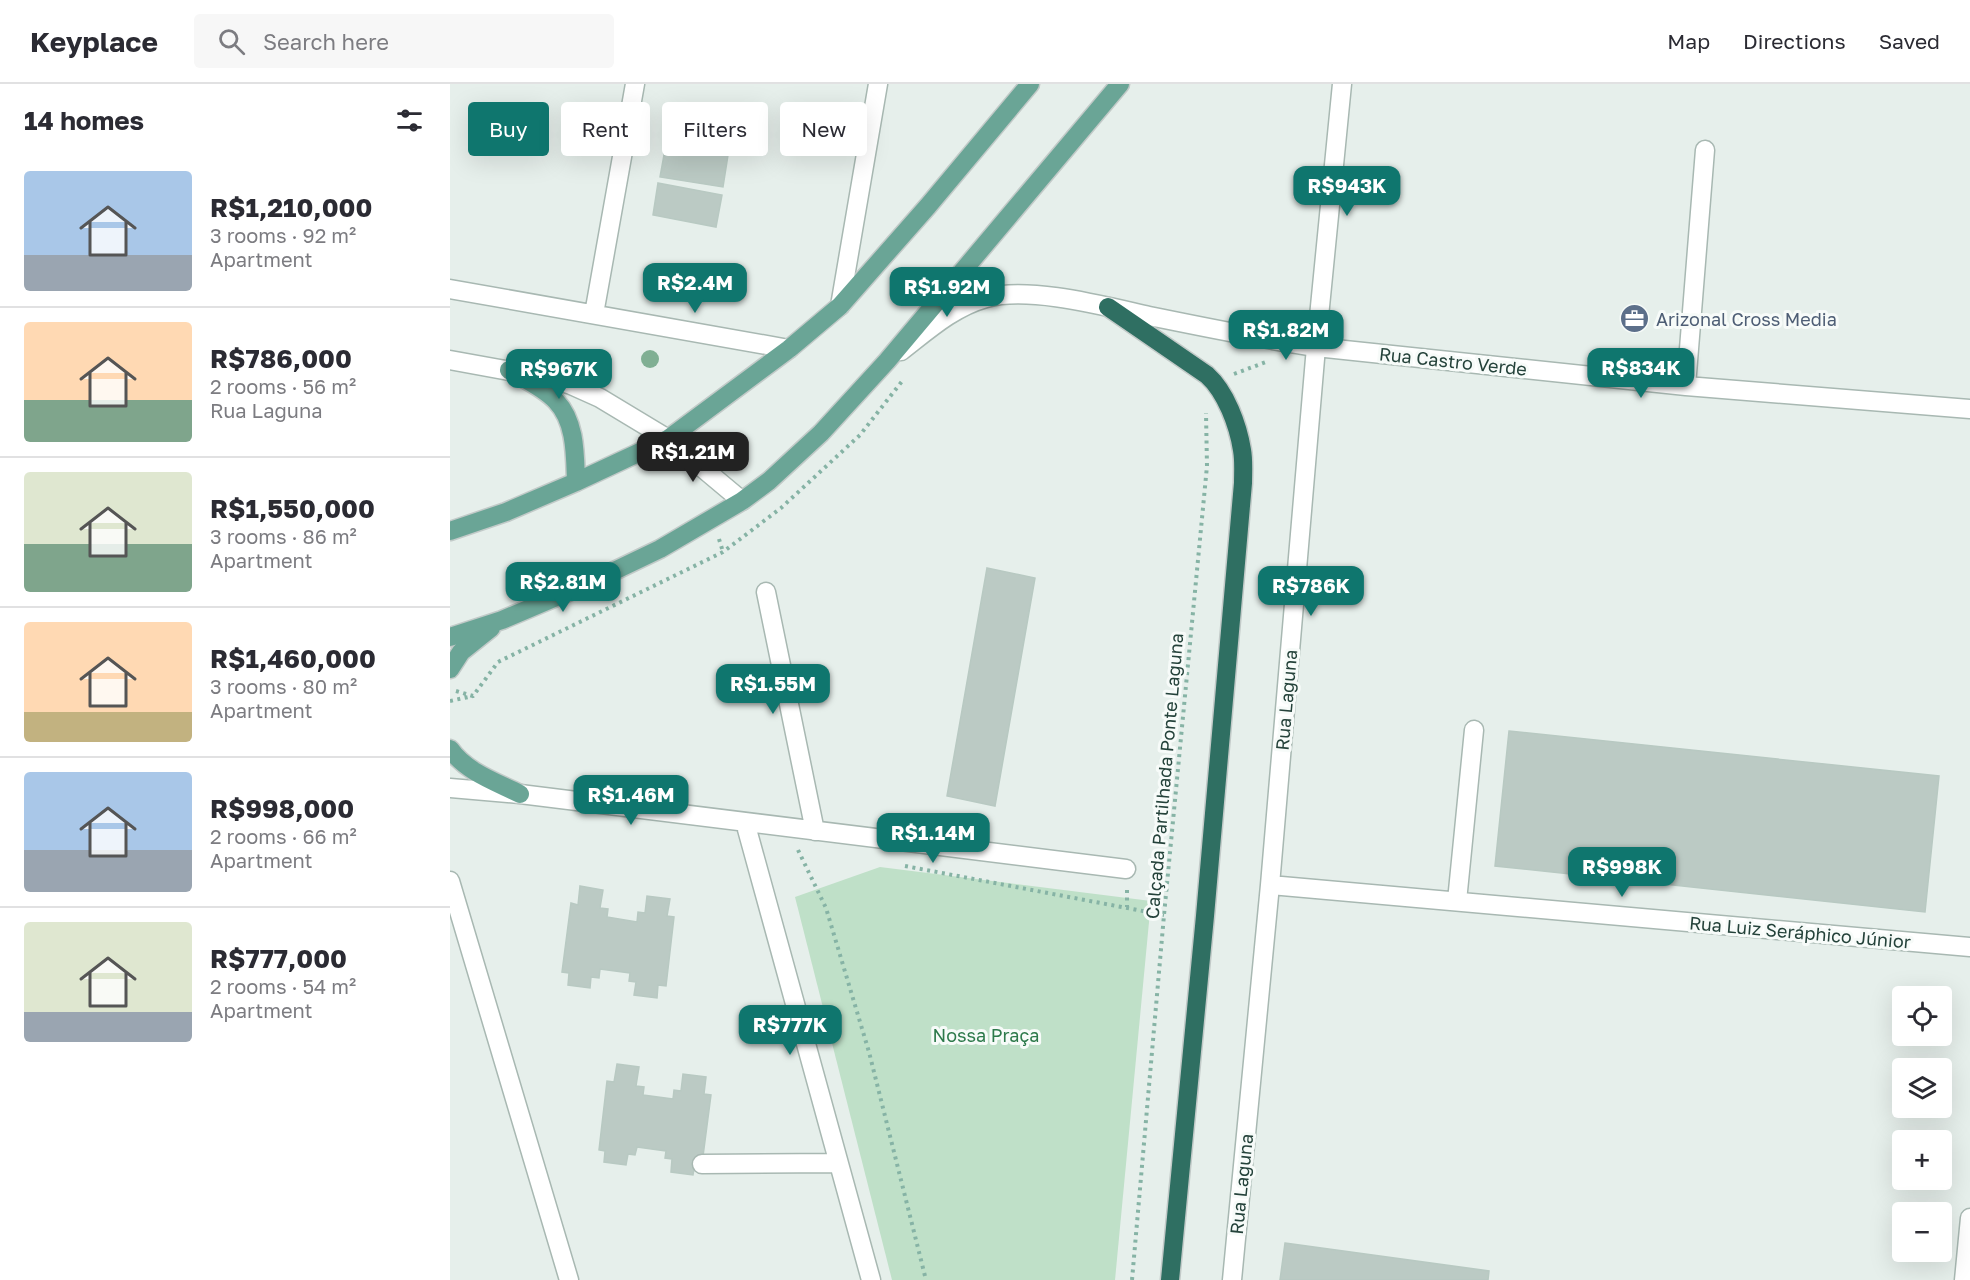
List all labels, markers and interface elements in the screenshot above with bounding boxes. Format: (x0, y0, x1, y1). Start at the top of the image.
search box (194, 14, 614, 68)
text: Keyplace (30, 25, 158, 58)
icon: search (215, 25, 248, 58)
text: Search here (263, 28, 389, 55)
text: Map (1667, 28, 1710, 54)
text: Directions (1743, 28, 1846, 54)
text: Saved (1879, 28, 1940, 54)
chip: Buy (468, 102, 549, 156)
chip: Rent (561, 102, 650, 156)
chip: Filters (662, 102, 768, 156)
chip: New (780, 102, 867, 156)
icon: filters (393, 104, 426, 137)
text: 14 homes (24, 105, 144, 136)
pin: R$943K (1298, 166, 1396, 217)
text: R$943K (1307, 173, 1387, 197)
text: R$1,210,000 (210, 192, 372, 223)
icon: home (72, 195, 144, 267)
text: 3 rooms · 92 m² (210, 223, 356, 247)
text: Apartment (210, 247, 313, 271)
pin: R$2.4M (646, 263, 744, 314)
pin: R$1.92M (892, 267, 1002, 318)
text: R$2.4M (657, 270, 733, 294)
text: R$1.92M (904, 274, 990, 298)
office icon: Arizonal Cross Media (1619, 303, 1651, 335)
place label: Arizonal Cross Media (1656, 308, 1837, 330)
pin: R$1.82M (1231, 310, 1341, 361)
text: R$1.82M (1243, 317, 1329, 341)
street label: Rua Castro Verde (1378, 342, 1528, 380)
text: R$786,000 (210, 343, 352, 374)
icon: home (72, 346, 144, 418)
pin: R$834K (1592, 348, 1690, 399)
pin: R$967K (510, 349, 608, 400)
text: R$834K (1601, 355, 1681, 379)
text: R$967K (520, 356, 598, 380)
text: 2 rooms · 56 m² (210, 374, 356, 398)
text: Rua Laguna (210, 398, 323, 422)
pin: R$1.21M (638, 432, 748, 483)
text: R$1.21M (651, 439, 735, 463)
text: R$1,550,000 (210, 493, 375, 524)
icon: home (72, 496, 144, 568)
text: 3 rooms · 86 m² (210, 524, 357, 548)
text: Apartment (210, 548, 313, 572)
pin: R$2.81M (508, 562, 618, 613)
pin: R$786K (1262, 566, 1360, 617)
text: R$2.81M (520, 569, 606, 593)
text: R$786K (1272, 573, 1350, 597)
street label: Calçada Partilhada Ponte Laguna (1141, 632, 1187, 920)
text: R$1,460,000 (210, 643, 376, 674)
icon: home (72, 646, 144, 718)
street label: Rua Laguna (1271, 649, 1301, 751)
pin: R$1.55M (718, 664, 828, 715)
text: R$1.55M (730, 671, 816, 695)
text: 3 rooms · 80 m² (210, 674, 357, 698)
text: Apartment (210, 698, 313, 722)
pin: R$1.46M (576, 775, 686, 826)
text: R$1.46M (588, 782, 675, 806)
text: R$998,000 (210, 793, 354, 824)
icon: home (72, 796, 144, 868)
pin: R$1.14M (878, 813, 988, 864)
text: R$1.14M (891, 820, 975, 844)
text: 2 rooms · 66 m² (210, 824, 357, 848)
pin: R$998K (1573, 847, 1671, 898)
text: Apartment (210, 848, 313, 872)
text: R$998K (1582, 854, 1662, 878)
street label: Rua Luiz Seráphico Júnior (1688, 911, 1912, 953)
text: R$777,000 (210, 943, 347, 974)
icon: home (72, 946, 144, 1018)
text: 2 rooms · 54 m² (210, 974, 356, 998)
map controls (1892, 986, 1952, 1262)
button: locate (1892, 986, 1952, 1046)
text: Apartment (210, 998, 313, 1022)
pin: R$777K (741, 1005, 839, 1056)
text: R$777K (753, 1012, 827, 1036)
park label: Nossa Praça (932, 1024, 1040, 1046)
button: layers (1892, 1058, 1952, 1118)
button: + (1892, 1130, 1952, 1190)
street label: Rua Laguna (1225, 1133, 1257, 1235)
button: − (1892, 1202, 1952, 1262)

